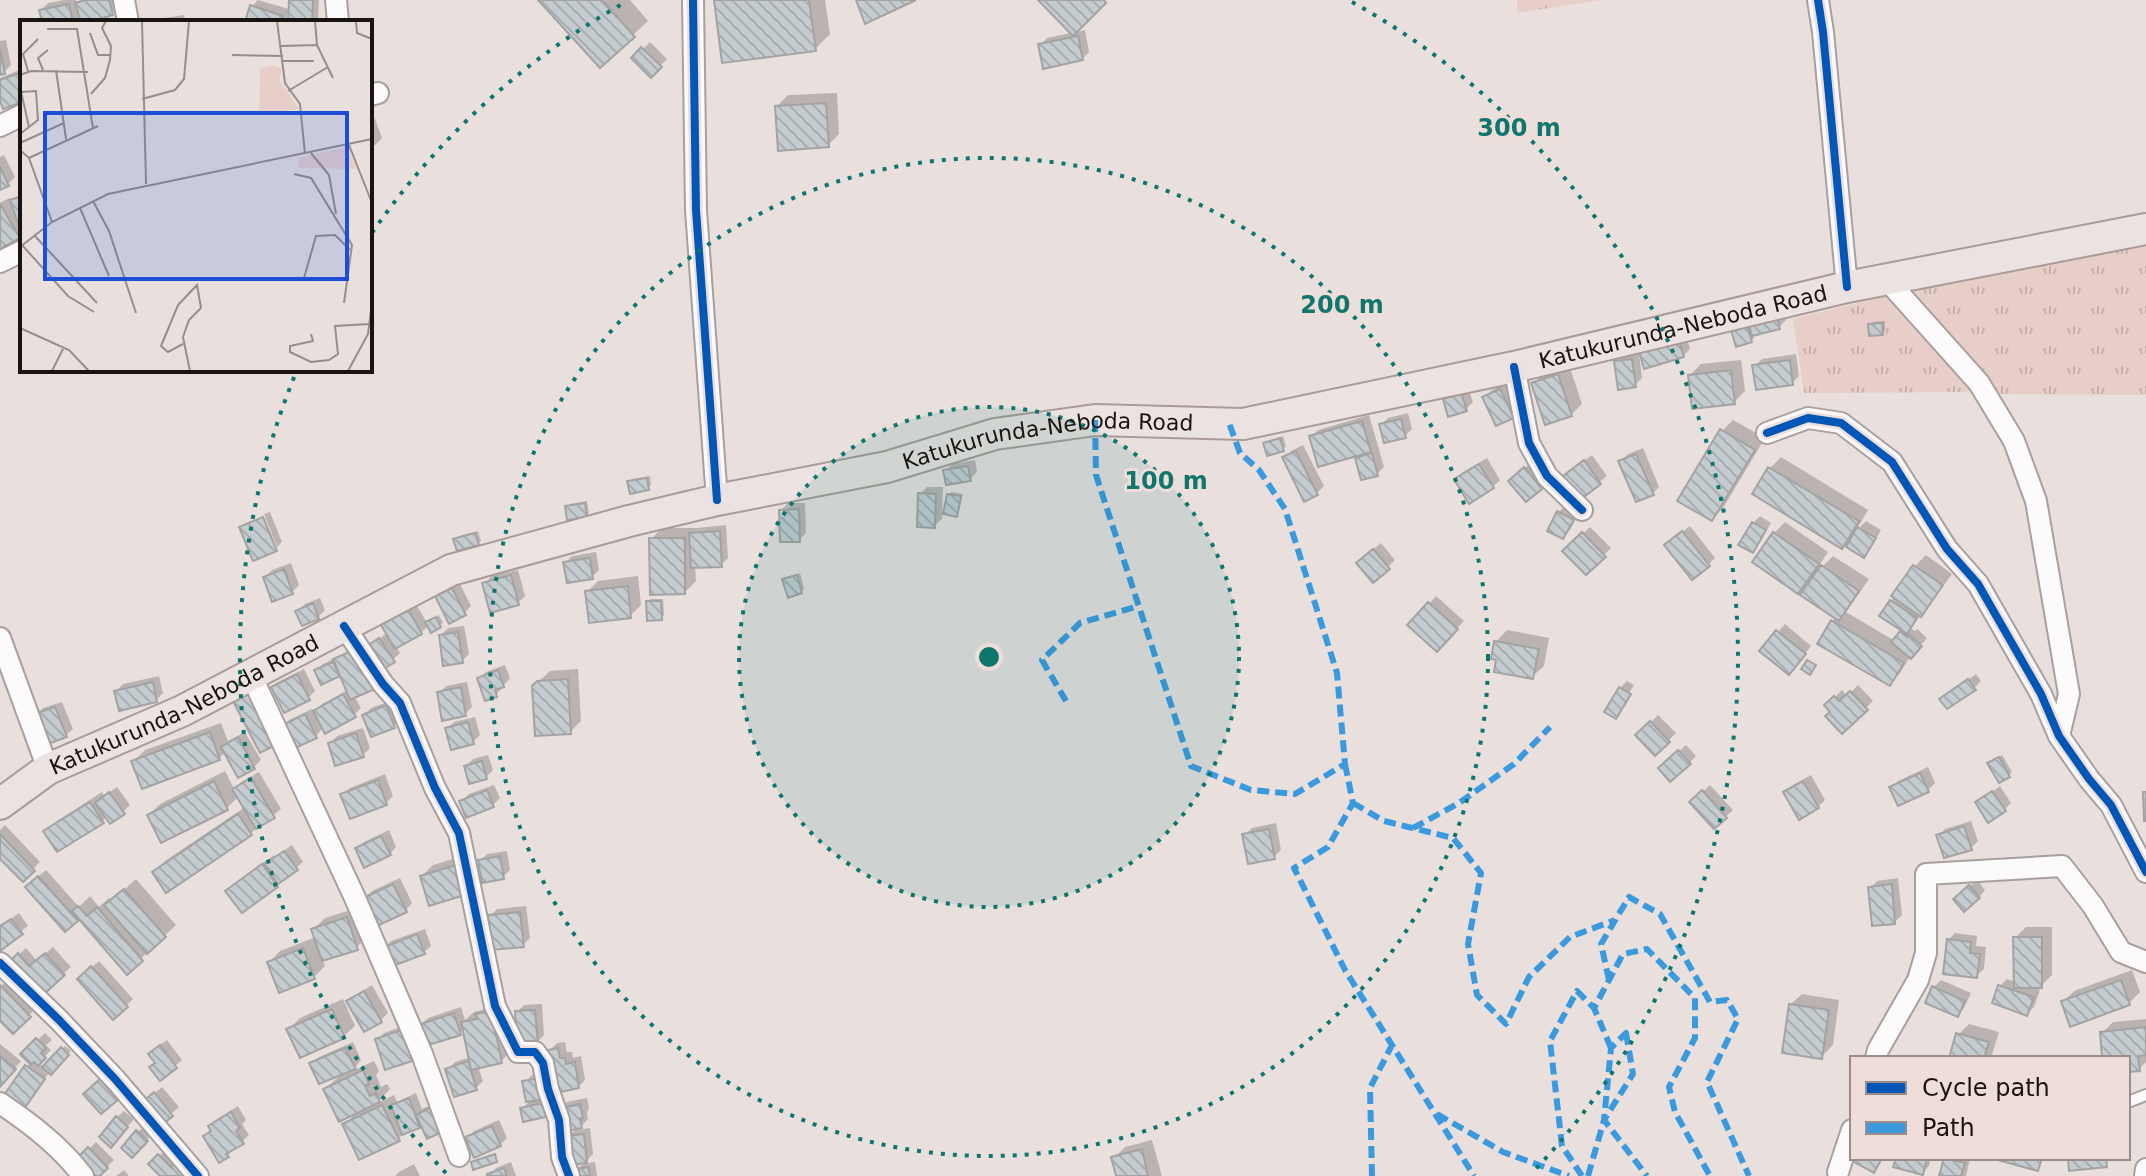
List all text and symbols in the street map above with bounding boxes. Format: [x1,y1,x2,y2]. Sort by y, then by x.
inset map [20,20,372,372]
text: 300 m [1477,114,1561,142]
street label: Katukurunda-Neboda Road [1536,280,1830,374]
text: 200 m [1300,291,1384,319]
street label: Katukurunda-Neboda Road [900,408,1194,475]
text: 100 m [1124,467,1208,495]
street label: Katukurunda-Neboda Road [46,630,323,780]
centre of rings [975,643,1003,671]
legend [1850,1056,2130,1160]
text: Cycle path [1922,1074,2050,1102]
text: Path [1922,1114,1975,1142]

